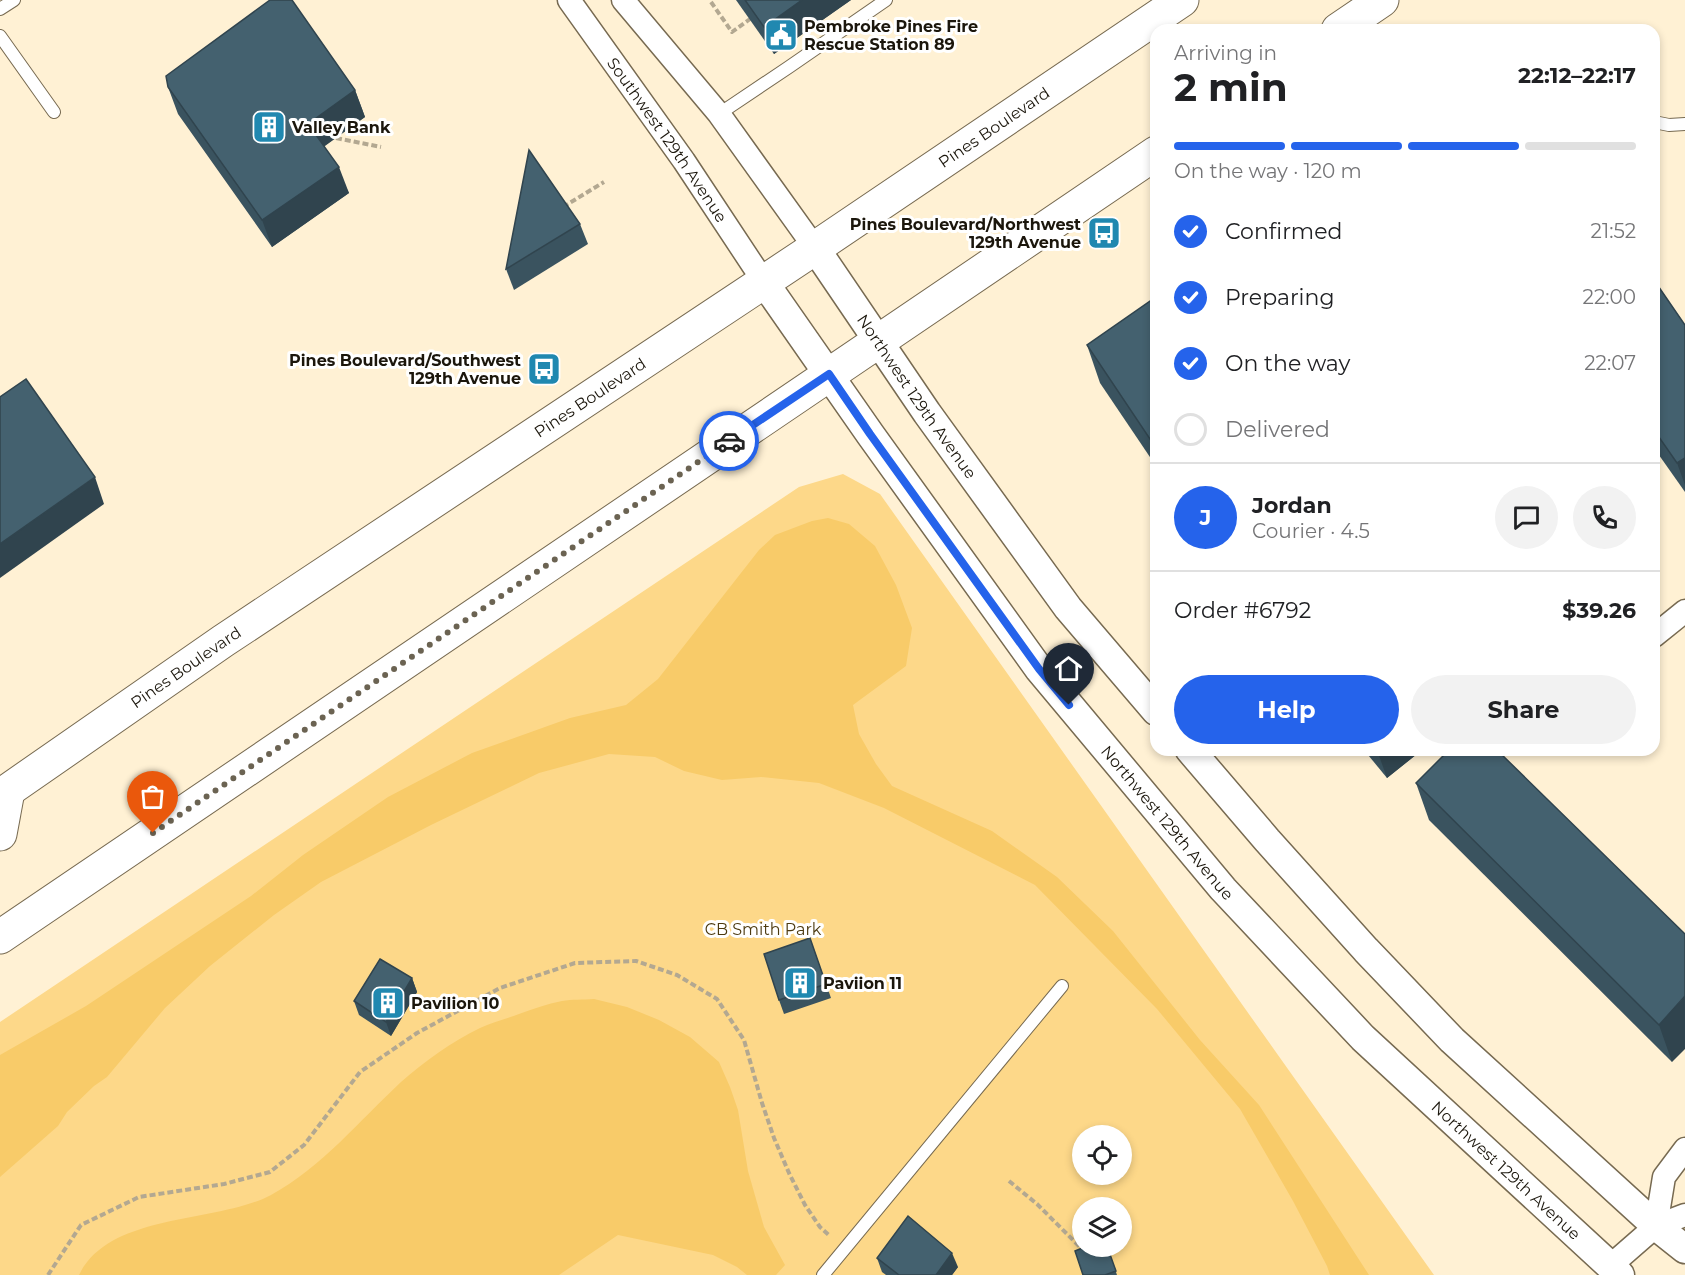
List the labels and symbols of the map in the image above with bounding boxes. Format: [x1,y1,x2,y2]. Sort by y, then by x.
public building icon: Pembroke Pines Fire Rescue Station 89 [763,17,799,53]
place label: Pembroke Pines Fire Rescue Station 89 [804,17,978,54]
street label: Southwest 129th Avenue [603,54,731,226]
street label: Pines Boulevard [935,83,1053,172]
building icon: Valley Bank [251,109,287,145]
place label: Valley Bank [291,118,391,137]
place label: Pines Boulevard/Northwest 129th Avenue [850,215,1081,252]
bus stop icon: Pines Boulevard/Northwest 129th Avenue [1086,215,1122,251]
street label: Northwest 129th Avenue [853,311,980,482]
place label: Pines Boulevard/Southwest 129th Avenue [289,351,521,388]
bus stop icon: Pines Boulevard/Southwest 129th Avenue [526,351,562,387]
street label: Pines Boulevard [531,354,650,442]
courier [699,411,759,471]
street label: Pines Boulevard [127,623,245,712]
pin [1043,643,1094,705]
street label: Northwest 129th Avenue [1097,742,1237,904]
pin [127,771,178,833]
park label: CB Smith Park [705,920,822,939]
building icon: Paviion 11 [782,965,818,1001]
place label: Paviion 11 [823,974,902,993]
building icon: Pavilion 10 [370,985,406,1021]
place label: Pavilion 10 [411,994,500,1013]
street label: Northwest 129th Avenue [1428,1097,1584,1244]

